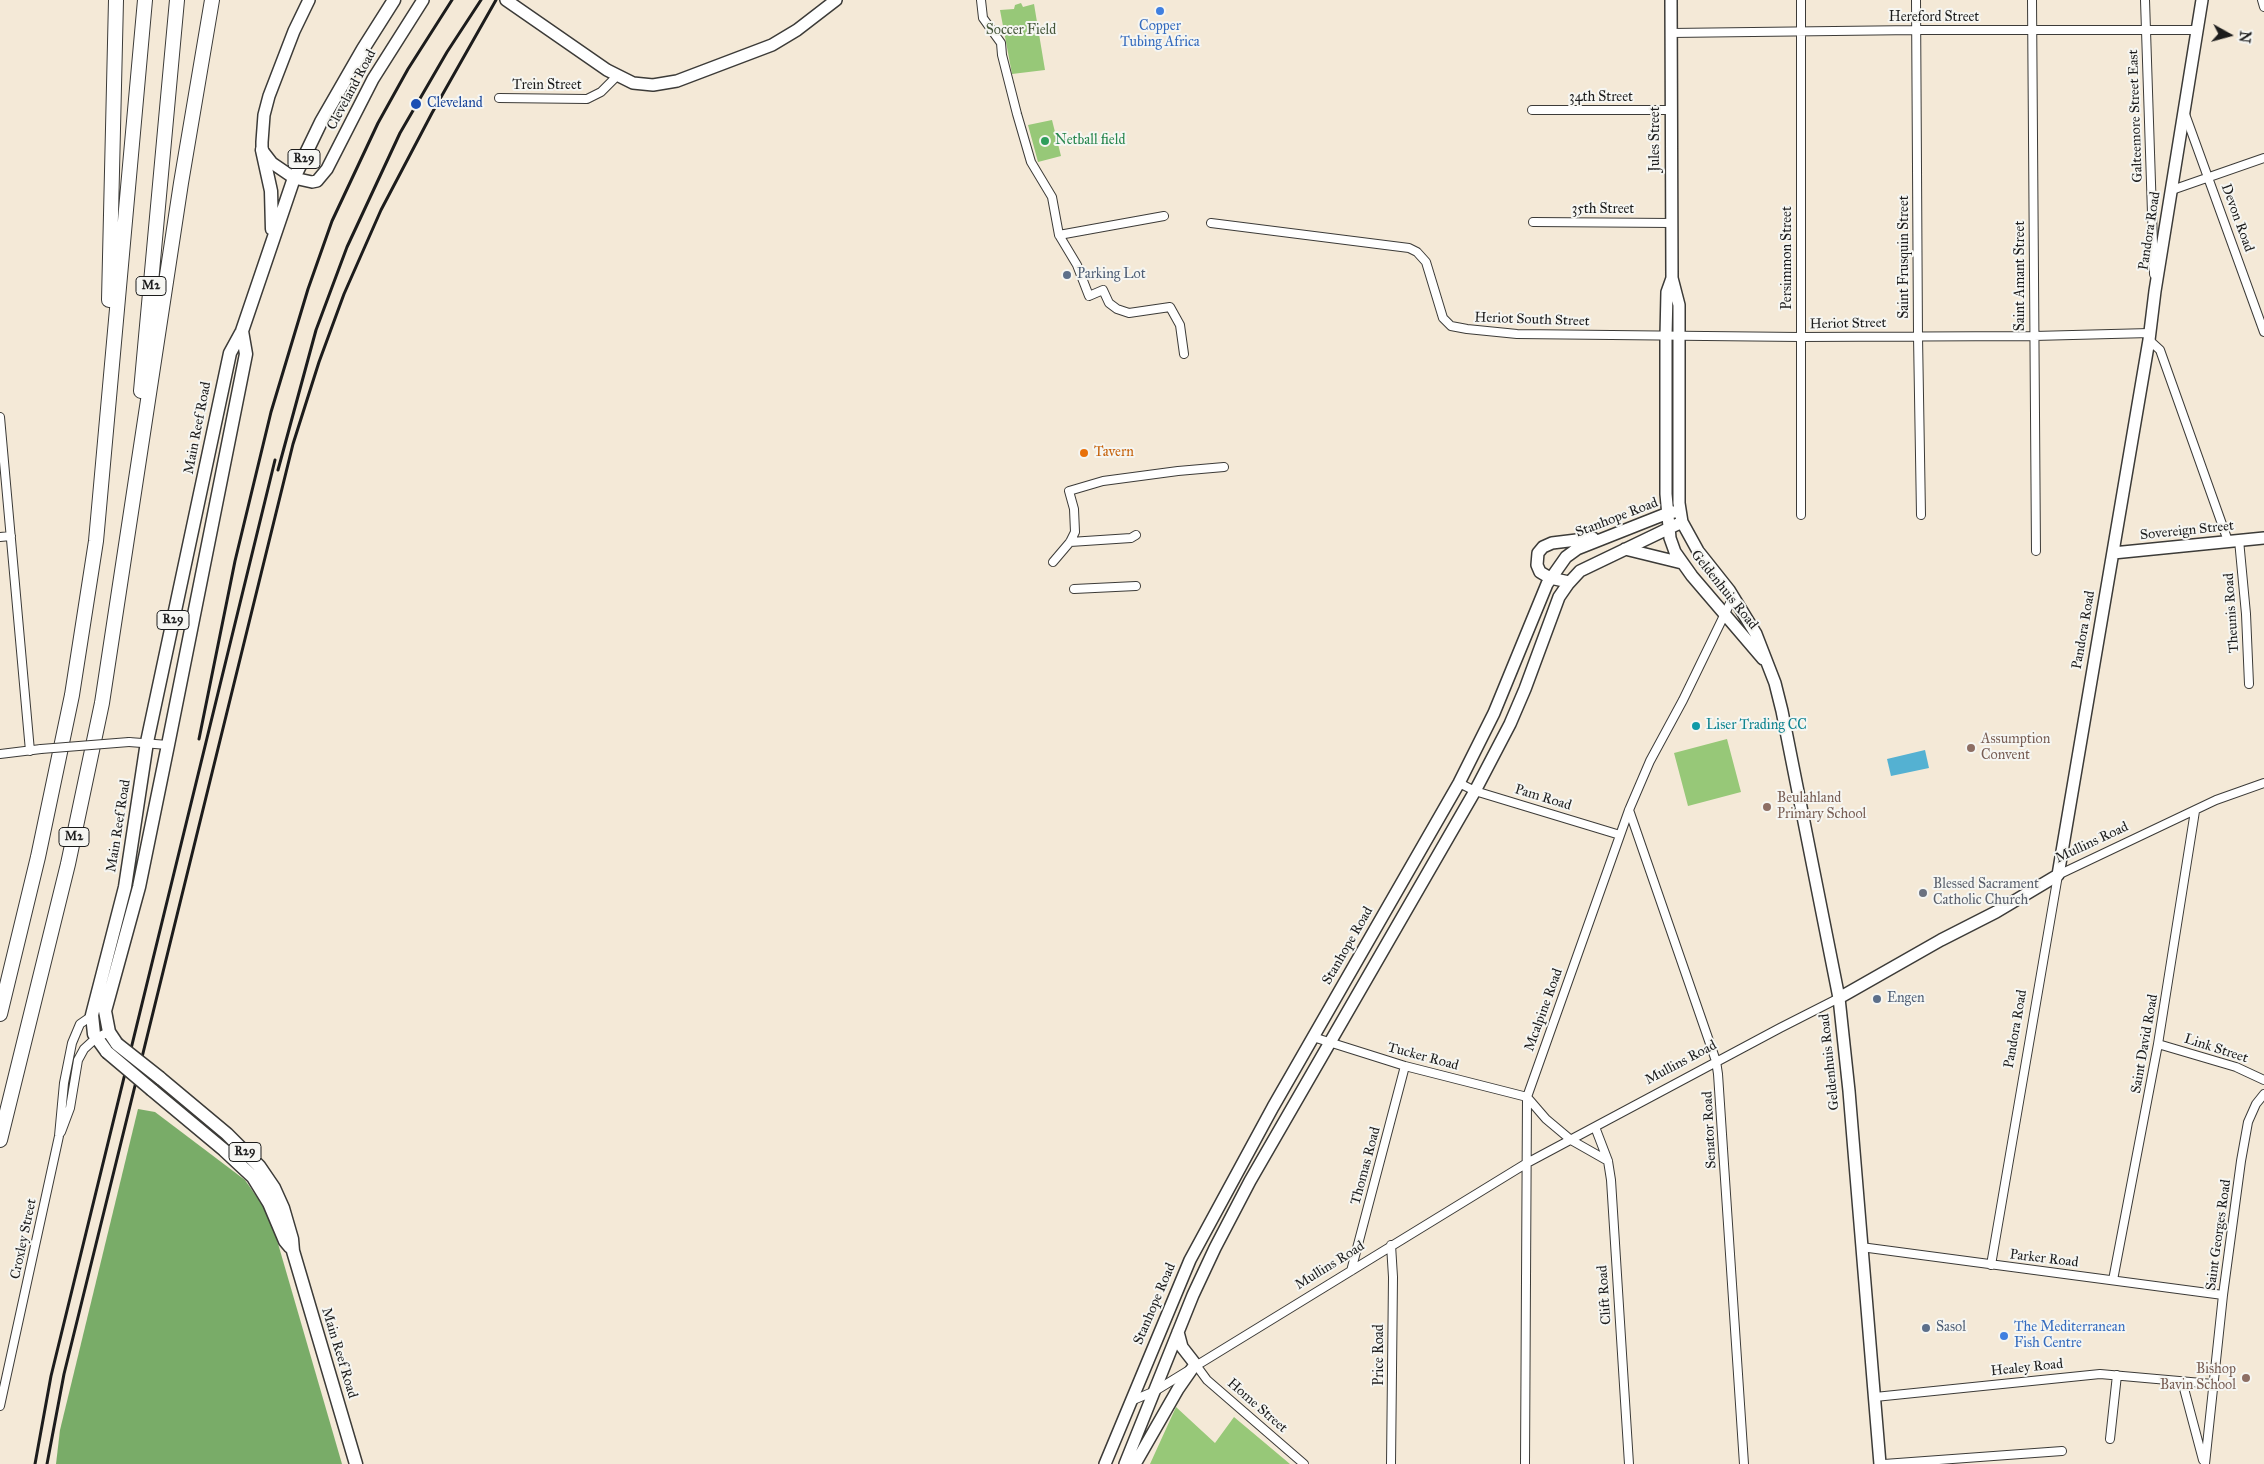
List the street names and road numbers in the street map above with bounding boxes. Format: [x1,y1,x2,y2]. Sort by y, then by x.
street label: Hereford Street [1889,10,1979,26]
street label: Cleveland Road [324,47,380,133]
street label: Galteemore Street East [2125,49,2147,183]
street label: Trein Street [512,78,582,94]
street label: 34th Street [1569,90,1633,106]
street label: Jules Street [1648,106,1664,172]
road number: R29 [288,150,320,168]
street label: Devon Road [2217,182,2257,254]
street label: Pandora Road [2135,190,2165,272]
street label: Saint Frusquin Street [1897,195,1913,319]
street label: 35th Street [1572,202,1634,218]
street label: Persimmon Street [1780,206,1796,310]
street label: Saint Amant Street [2013,221,2029,331]
road number: M2 [136,276,166,296]
street label: Heriot South Street [1474,310,1590,330]
street label: Heriot Street [1809,315,1887,333]
street label: Main Reef Road [181,380,215,476]
street label: Stanhope Road [1573,495,1661,541]
street label: Sovereign Street [2139,518,2235,544]
street label: Geldenhuis Road [1687,547,1761,633]
street label: Theunis Road [2221,573,2243,653]
street label: Pandora Road [2069,589,2099,671]
road number: R29 [157,610,189,630]
street label: Main Reef Road [103,778,135,874]
street label: Pam Road [1513,781,1573,815]
street label: Mullins Road [2053,819,2131,867]
road number: M2 [59,828,89,846]
street label: Stanhope Road [1319,904,1377,988]
street label: Mcalpine Road [1521,966,1567,1054]
street label: Pandora Road [2001,988,2031,1070]
street label: Saint David Road [2128,993,2162,1095]
street label: Geldenhuis Road [1817,1013,1843,1111]
street label: Link Street [2182,1031,2250,1067]
street label: Mullins Road [1642,1037,1720,1089]
street label: Tucker Road [1386,1039,1460,1075]
street label: Senator Road [1700,1091,1720,1169]
street label: Thomas Road [1348,1125,1384,1207]
road number: R29 [229,1142,261,1162]
street label: Saint Georges Road [2203,1178,2235,1292]
street label: Croxley Street [7,1197,41,1281]
street label: Mullins Road [1292,1238,1368,1294]
street label: Parker Road [2009,1246,2079,1272]
street label: Stanhope Road [1130,1261,1180,1347]
street label: Clift Road [1595,1265,1615,1325]
street label: Main Reef Road [317,1306,361,1400]
street label: Price Road [1372,1324,1388,1386]
street label: Healey Road [1990,1356,2064,1380]
street label: Home Street [1223,1375,1291,1437]

